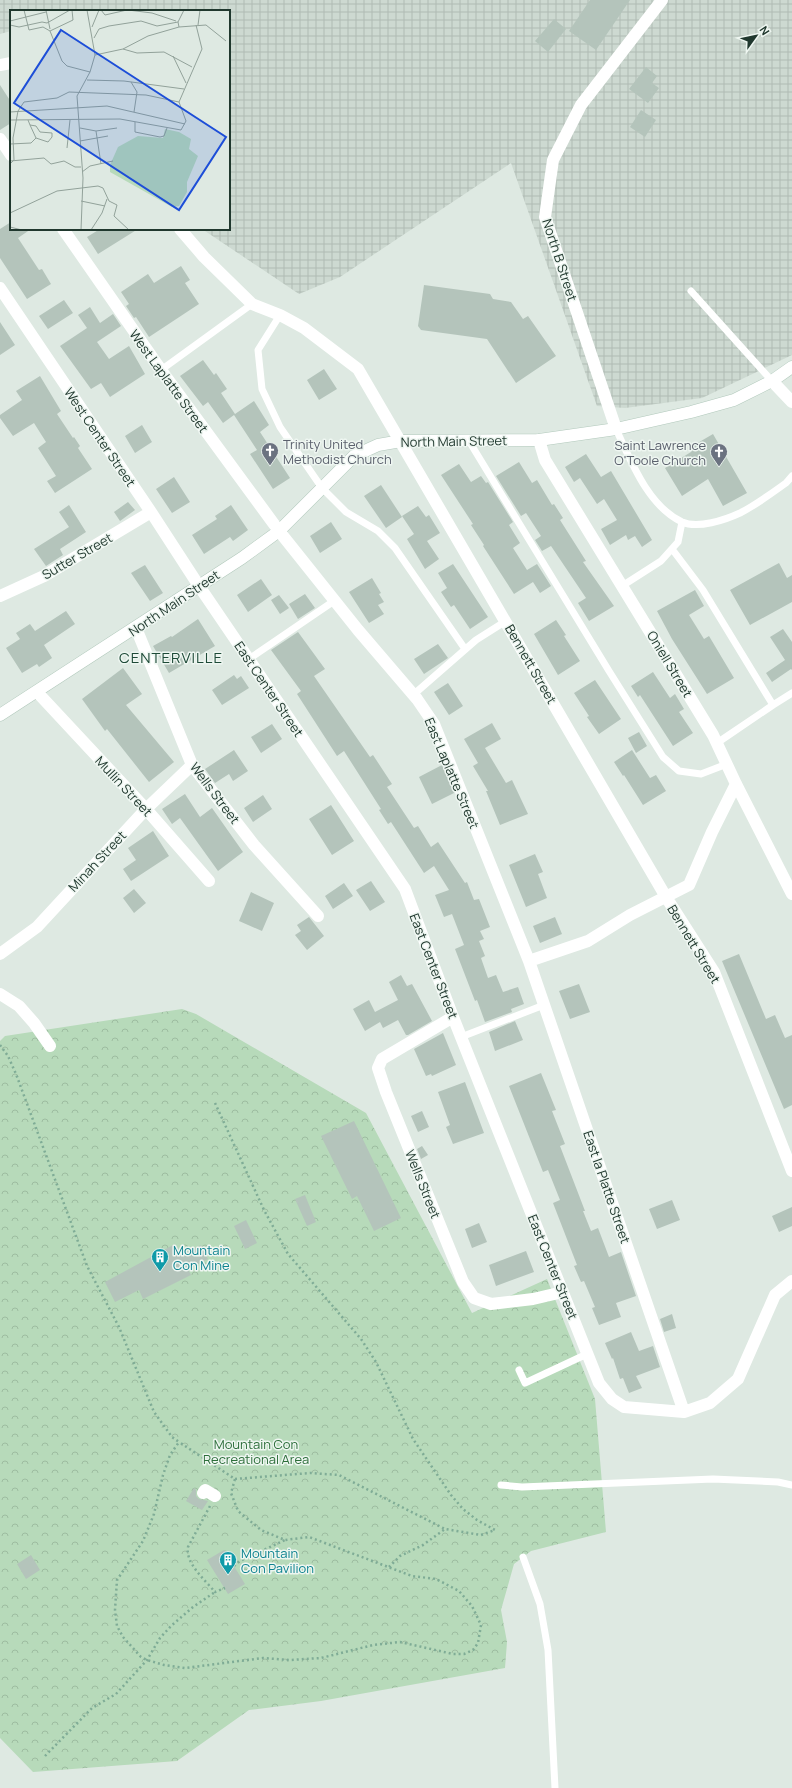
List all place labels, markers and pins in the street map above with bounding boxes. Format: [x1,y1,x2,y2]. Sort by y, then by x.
place label: Trinity United Methodist Church [283,435,392,468]
place label: Saint Lawrence O'Toole Church [614,436,706,469]
church icon: Trinity United Methodist Church [260,441,280,466]
church icon: Saint Lawrence O'Toole Church [709,442,729,467]
place label: Mountain Con Mine [173,1241,230,1274]
building icon: Mountain Con Mine [150,1247,170,1272]
place label: Mountain Con Pavilion [241,1544,314,1577]
building icon: Mountain Con Pavilion [218,1550,238,1575]

